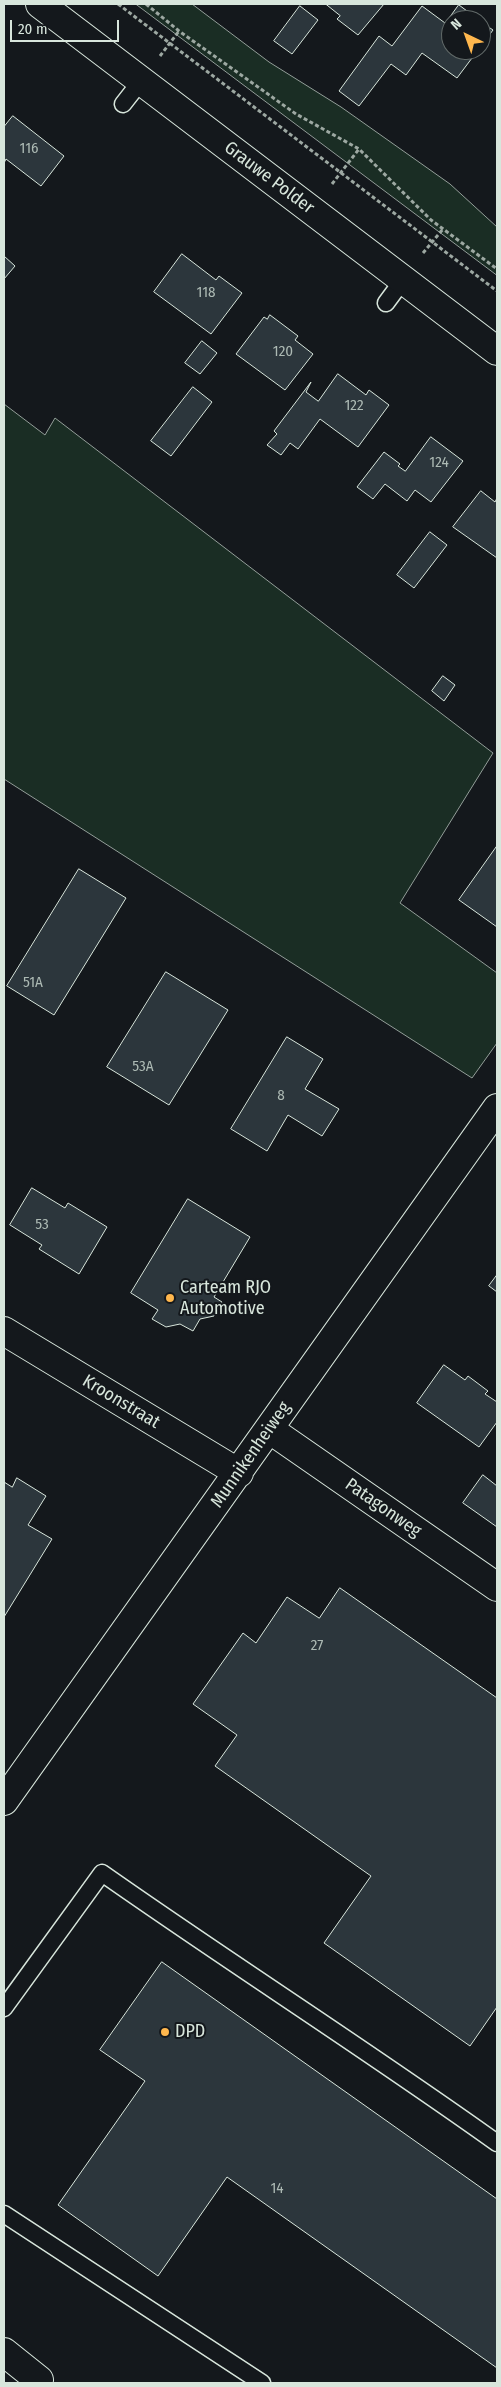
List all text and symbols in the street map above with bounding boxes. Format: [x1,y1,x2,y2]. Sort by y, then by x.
scale bar [12,10,121,42]
north arrow [441,10,491,60]
text: N [447,15,465,33]
text: 20 m [18,20,48,38]
street label: Grauwe Polder [220,137,318,219]
house number: 116 [20,140,38,158]
house number: 118 [197,284,215,302]
house number: 120 [273,343,293,361]
house number: 122 [344,397,364,415]
house number: 124 [429,454,449,472]
house number: 51A [23,974,43,992]
house number: 53A [132,1058,154,1076]
house number: 8 [277,1087,285,1105]
house number: 53 [35,1216,49,1234]
place label: Carteam RJO Automotive [180,1277,271,1320]
marker: Carteam RJO Automotive [164,1292,176,1304]
street label: Kroonstraat [78,1370,164,1434]
street label: Munnikenheiweg [206,1398,296,1512]
street label: Patagonweg [341,1474,425,1542]
house number: 27 [311,1637,323,1655]
place label: DPD [175,2021,205,2043]
marker: DPD [159,2026,171,2038]
house number: 14 [270,2180,284,2198]

